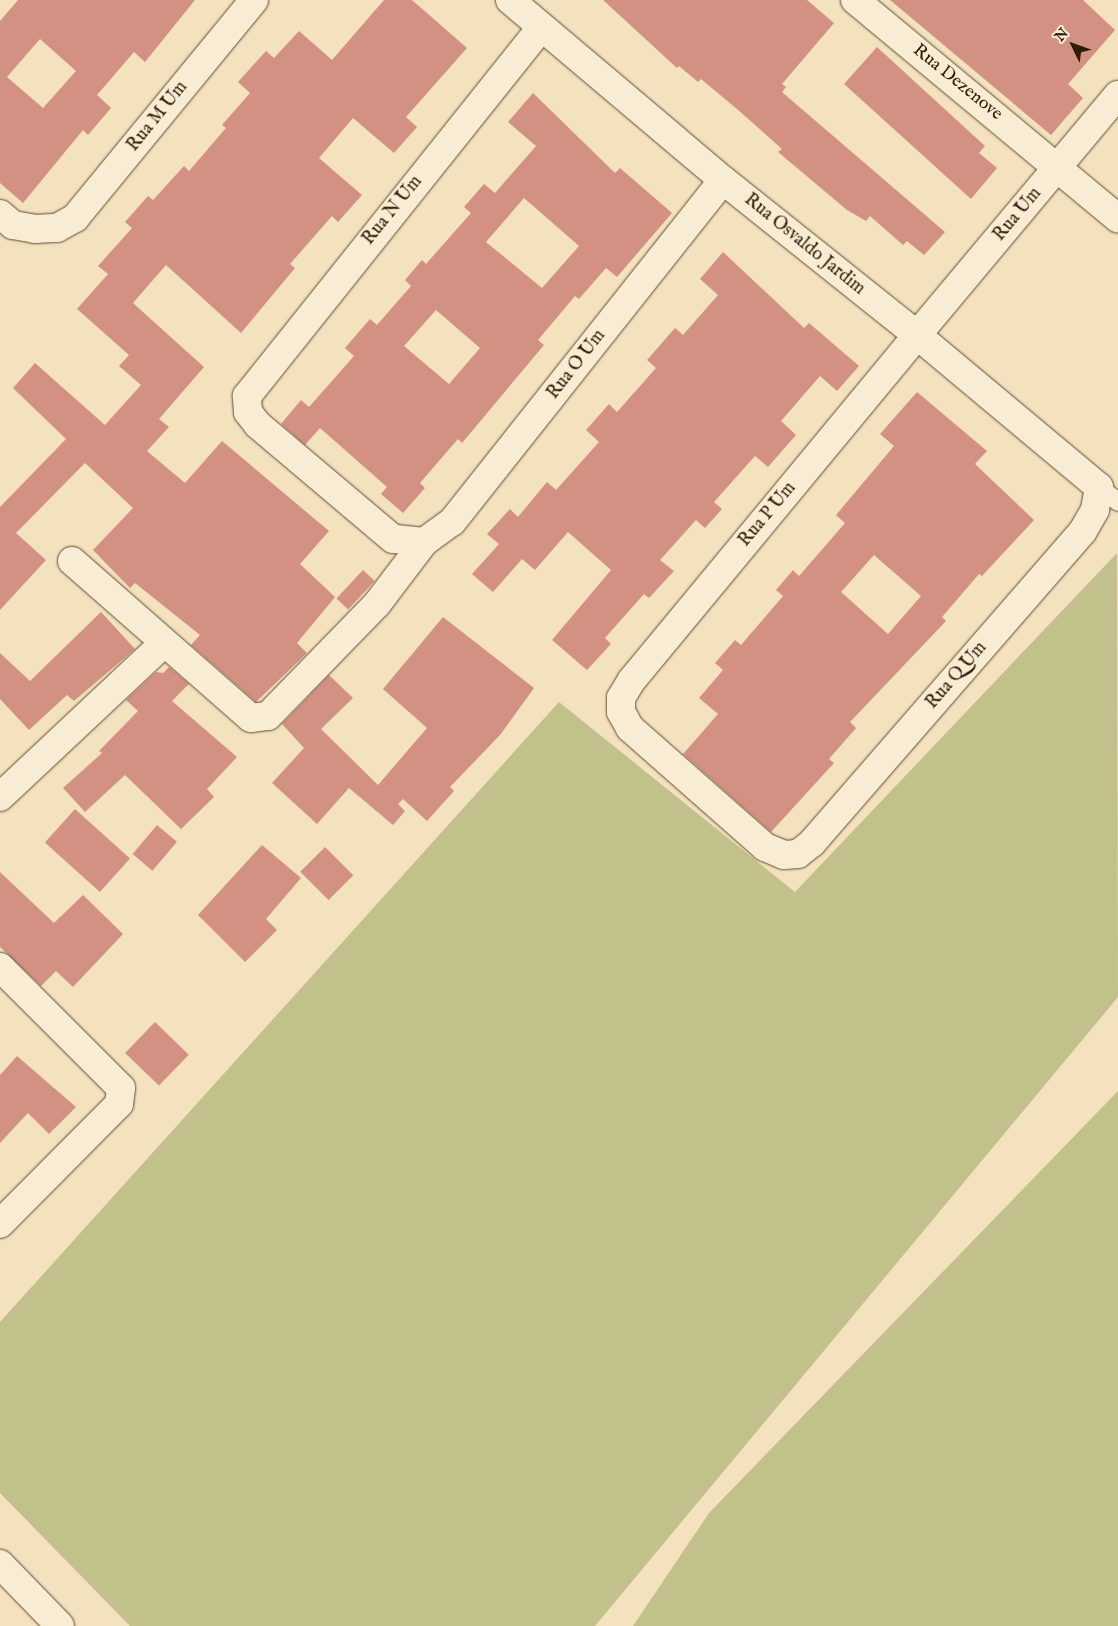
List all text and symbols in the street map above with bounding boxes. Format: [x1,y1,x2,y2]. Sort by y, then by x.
north arrow [1048,20,1098,70]
text: N [1051,24,1073,45]
street label: Rua Dezenove [908,40,1006,126]
street label: Rua M Um [123,77,193,157]
street label: Rua N Um [359,172,427,250]
street label: Rua Um [989,184,1047,246]
street label: Rua Osvaldo Jardim [739,190,869,300]
street label: Rua O Um [543,326,611,404]
street label: Rua P Um [735,478,801,552]
street label: Rua Q Um [922,638,992,714]

